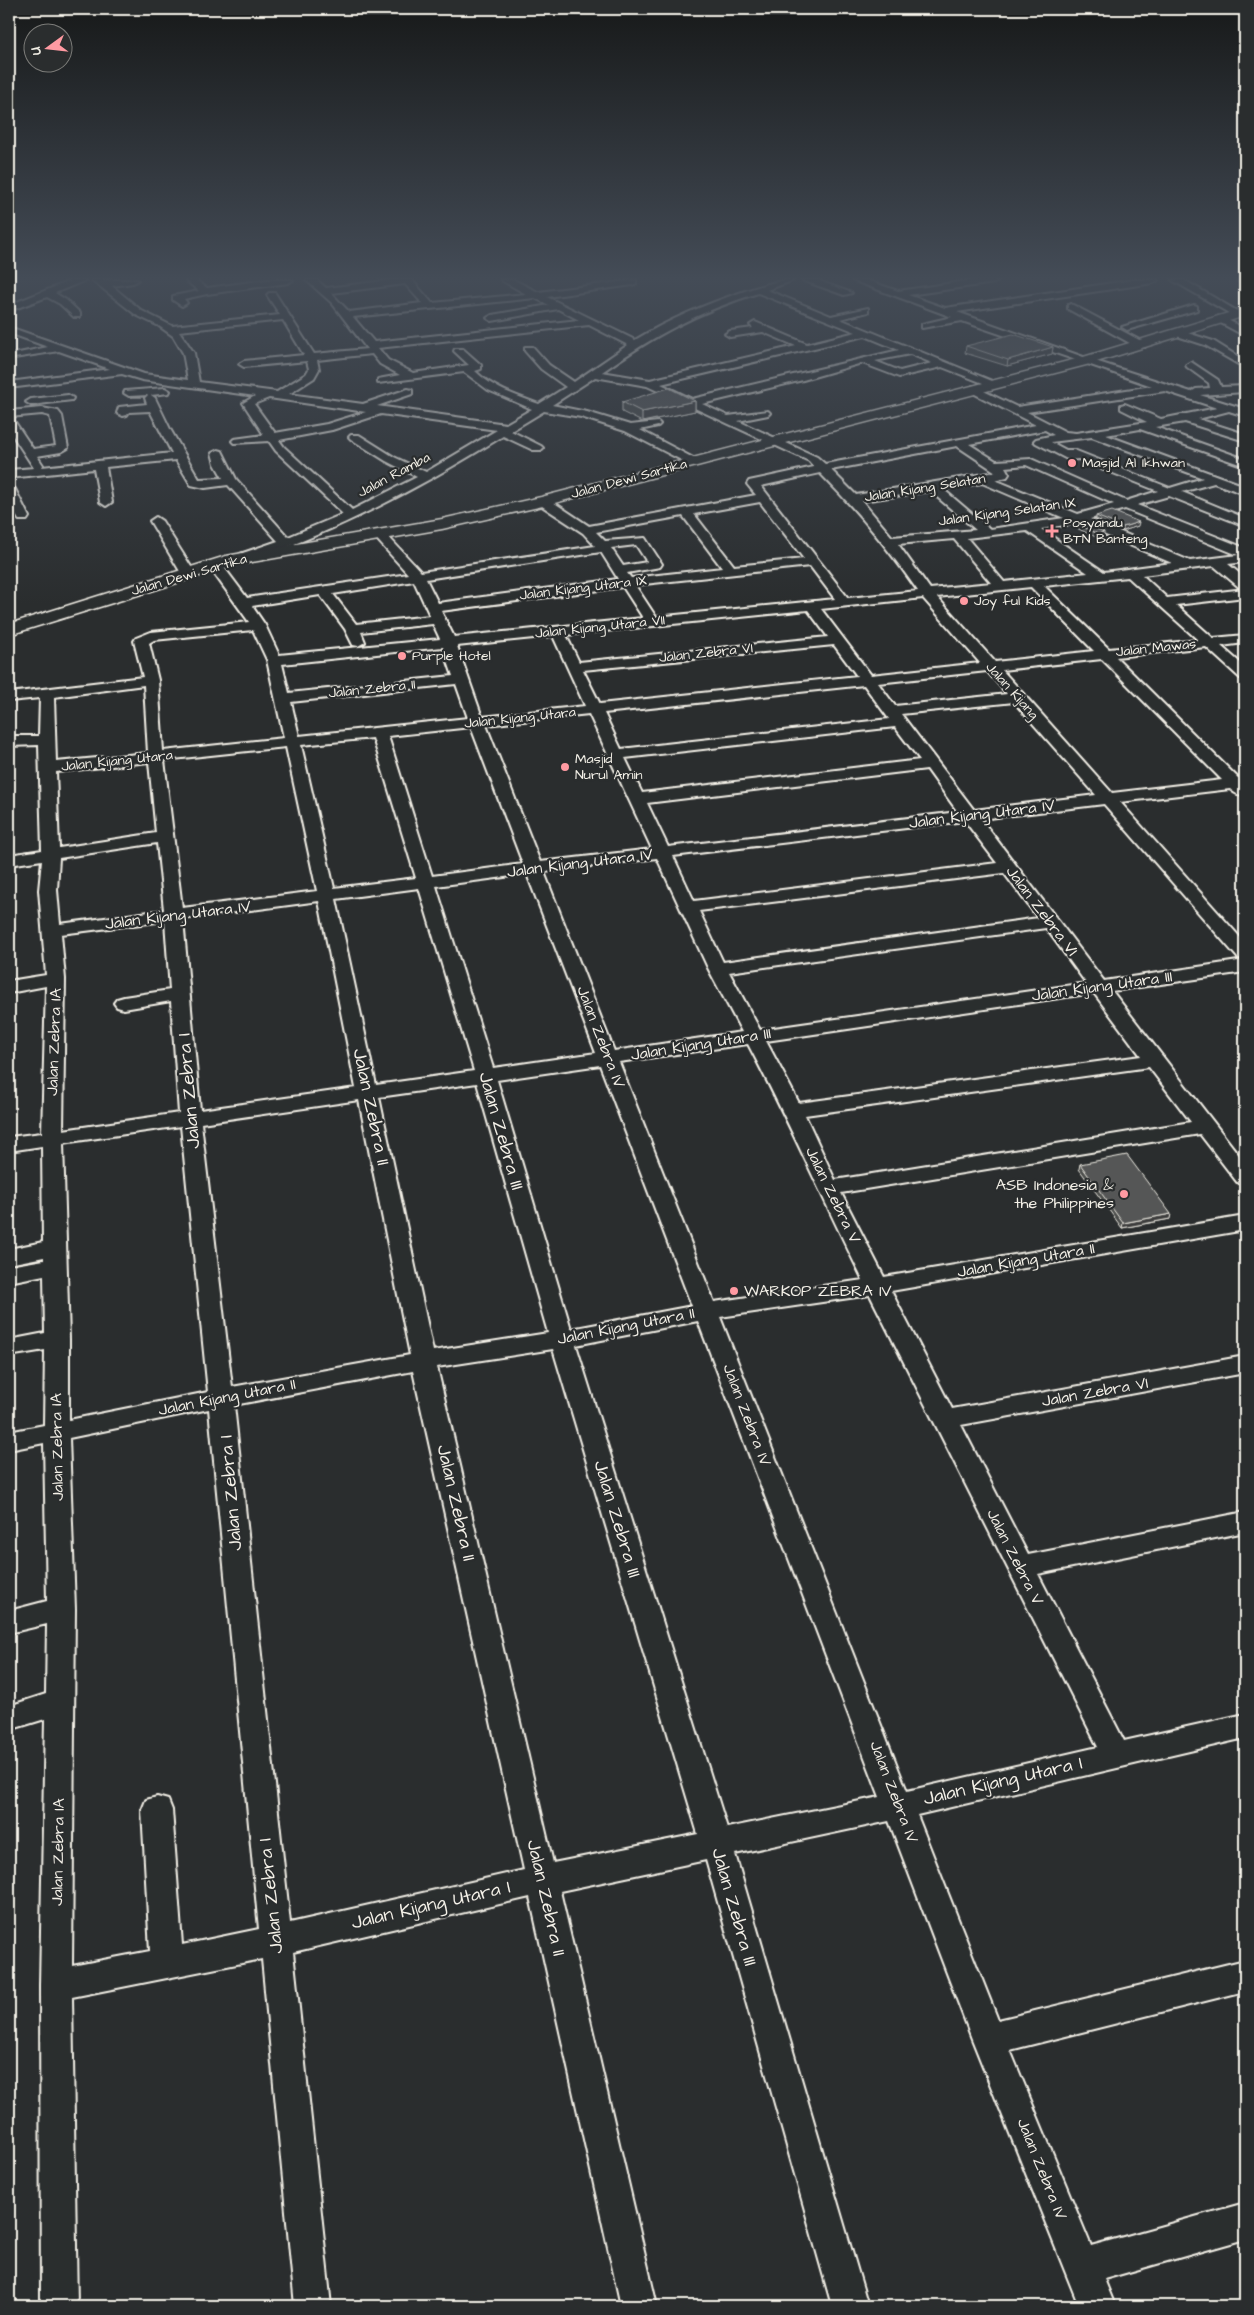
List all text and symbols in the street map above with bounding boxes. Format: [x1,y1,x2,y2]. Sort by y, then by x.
north arrow [22,22,72,72]
text: U [26,45,47,57]
street label: Jalan Ramba [354,448,434,502]
place label: Masjid Al Ikhwan [1082,453,1185,473]
street label: Jalan Dewi Sartika [569,454,689,504]
marker: Masjid Al Ikhwan [1066,457,1078,469]
street label: Jalan Kijang Selatan [863,469,987,507]
street label: Jalan Kijang Selatan IX [937,492,1077,532]
place label: Posyandu BTN Banteng [1063,513,1148,549]
marker: Posyandu BTN Banteng [1045,524,1059,538]
street label: Jalan Dewi Sartika [129,549,249,601]
street label: Jalan Kijang Utara IX [518,570,648,606]
place label: Joy ful Kids [974,591,1051,611]
marker: Joy ful Kids [958,595,970,607]
street label: Jalan Kijang Utara VII [534,610,666,644]
street label: Jalan Mawas [1115,634,1197,662]
street label: Jalan Zebra VI [658,638,754,668]
place label: Purple Hotel [412,646,491,666]
marker: Purple Hotel [396,650,408,662]
street label: Jalan Kijang [981,658,1043,724]
street label: Jalan Zebra II [327,674,417,704]
street label: Jalan Kijang Utara [463,702,577,734]
street label: Jalan Kijang Utara [60,745,174,777]
place label: Masjid Nurul Amin [575,749,643,785]
marker: Masjid Nurul Amin [559,761,571,773]
street label: Jalan Kijang Utara IV [908,794,1056,835]
street label: Jalan Kijang Utara IV [506,843,654,884]
street label: Jalan Zebra VI [1001,861,1083,961]
street label: Jalan Kijang Utara IV [104,895,252,936]
street label: Jalan Kijang Utara III [1030,965,1174,1008]
street label: Jalan Zebra IV [571,983,631,1091]
street label: Jalan Zebra IA [41,988,67,1096]
street label: Jalan Kijang Utara III [629,1022,773,1067]
street label: Jalan Zebra I [170,1032,208,1150]
street label: Jalan Zebra II [345,1046,397,1168]
street label: Jalan Zebra III [471,1069,531,1193]
street label: Jalan Zebra V [800,1143,866,1247]
place label: ASB Indonesia & the Philippines [996,1174,1114,1214]
marker: ASB Indonesia & the Philippines [1118,1188,1130,1200]
street label: Jalan Kijang Utara II [956,1237,1097,1284]
place label: WARKOP ZEBRA IV [744,1280,892,1302]
marker: WARKOP ZEBRA IV [728,1285,740,1297]
street label: Jalan Kijang Utara II [556,1302,697,1351]
street label: Jalan Zebra IV [717,1361,777,1469]
street label: Jalan Zebra VI [1040,1372,1150,1412]
street label: Jalan Kijang Utara II [157,1373,298,1422]
street label: Jalan Zebra IA [45,1393,69,1501]
street label: Jalan Zebra I [212,1434,250,1552]
street label: Jalan Zebra II [429,1442,483,1564]
street label: Jalan Zebra III [586,1457,648,1581]
street label: Jalan Zebra V [981,1505,1049,1609]
street label: Jalan Zebra IV [864,1738,924,1846]
street label: Jalan Kijang Utara I [921,1750,1085,1813]
street label: Jalan Zebra IA [46,1798,70,1906]
street label: Jalan Zebra I [252,1837,290,1955]
street label: Jalan Zebra II [519,1837,573,1959]
street label: Jalan Zebra III [704,1845,764,1969]
street label: Jalan Kijang Utara I [349,1874,513,1937]
street label: Jalan Zebra IV [1012,2115,1072,2223]

